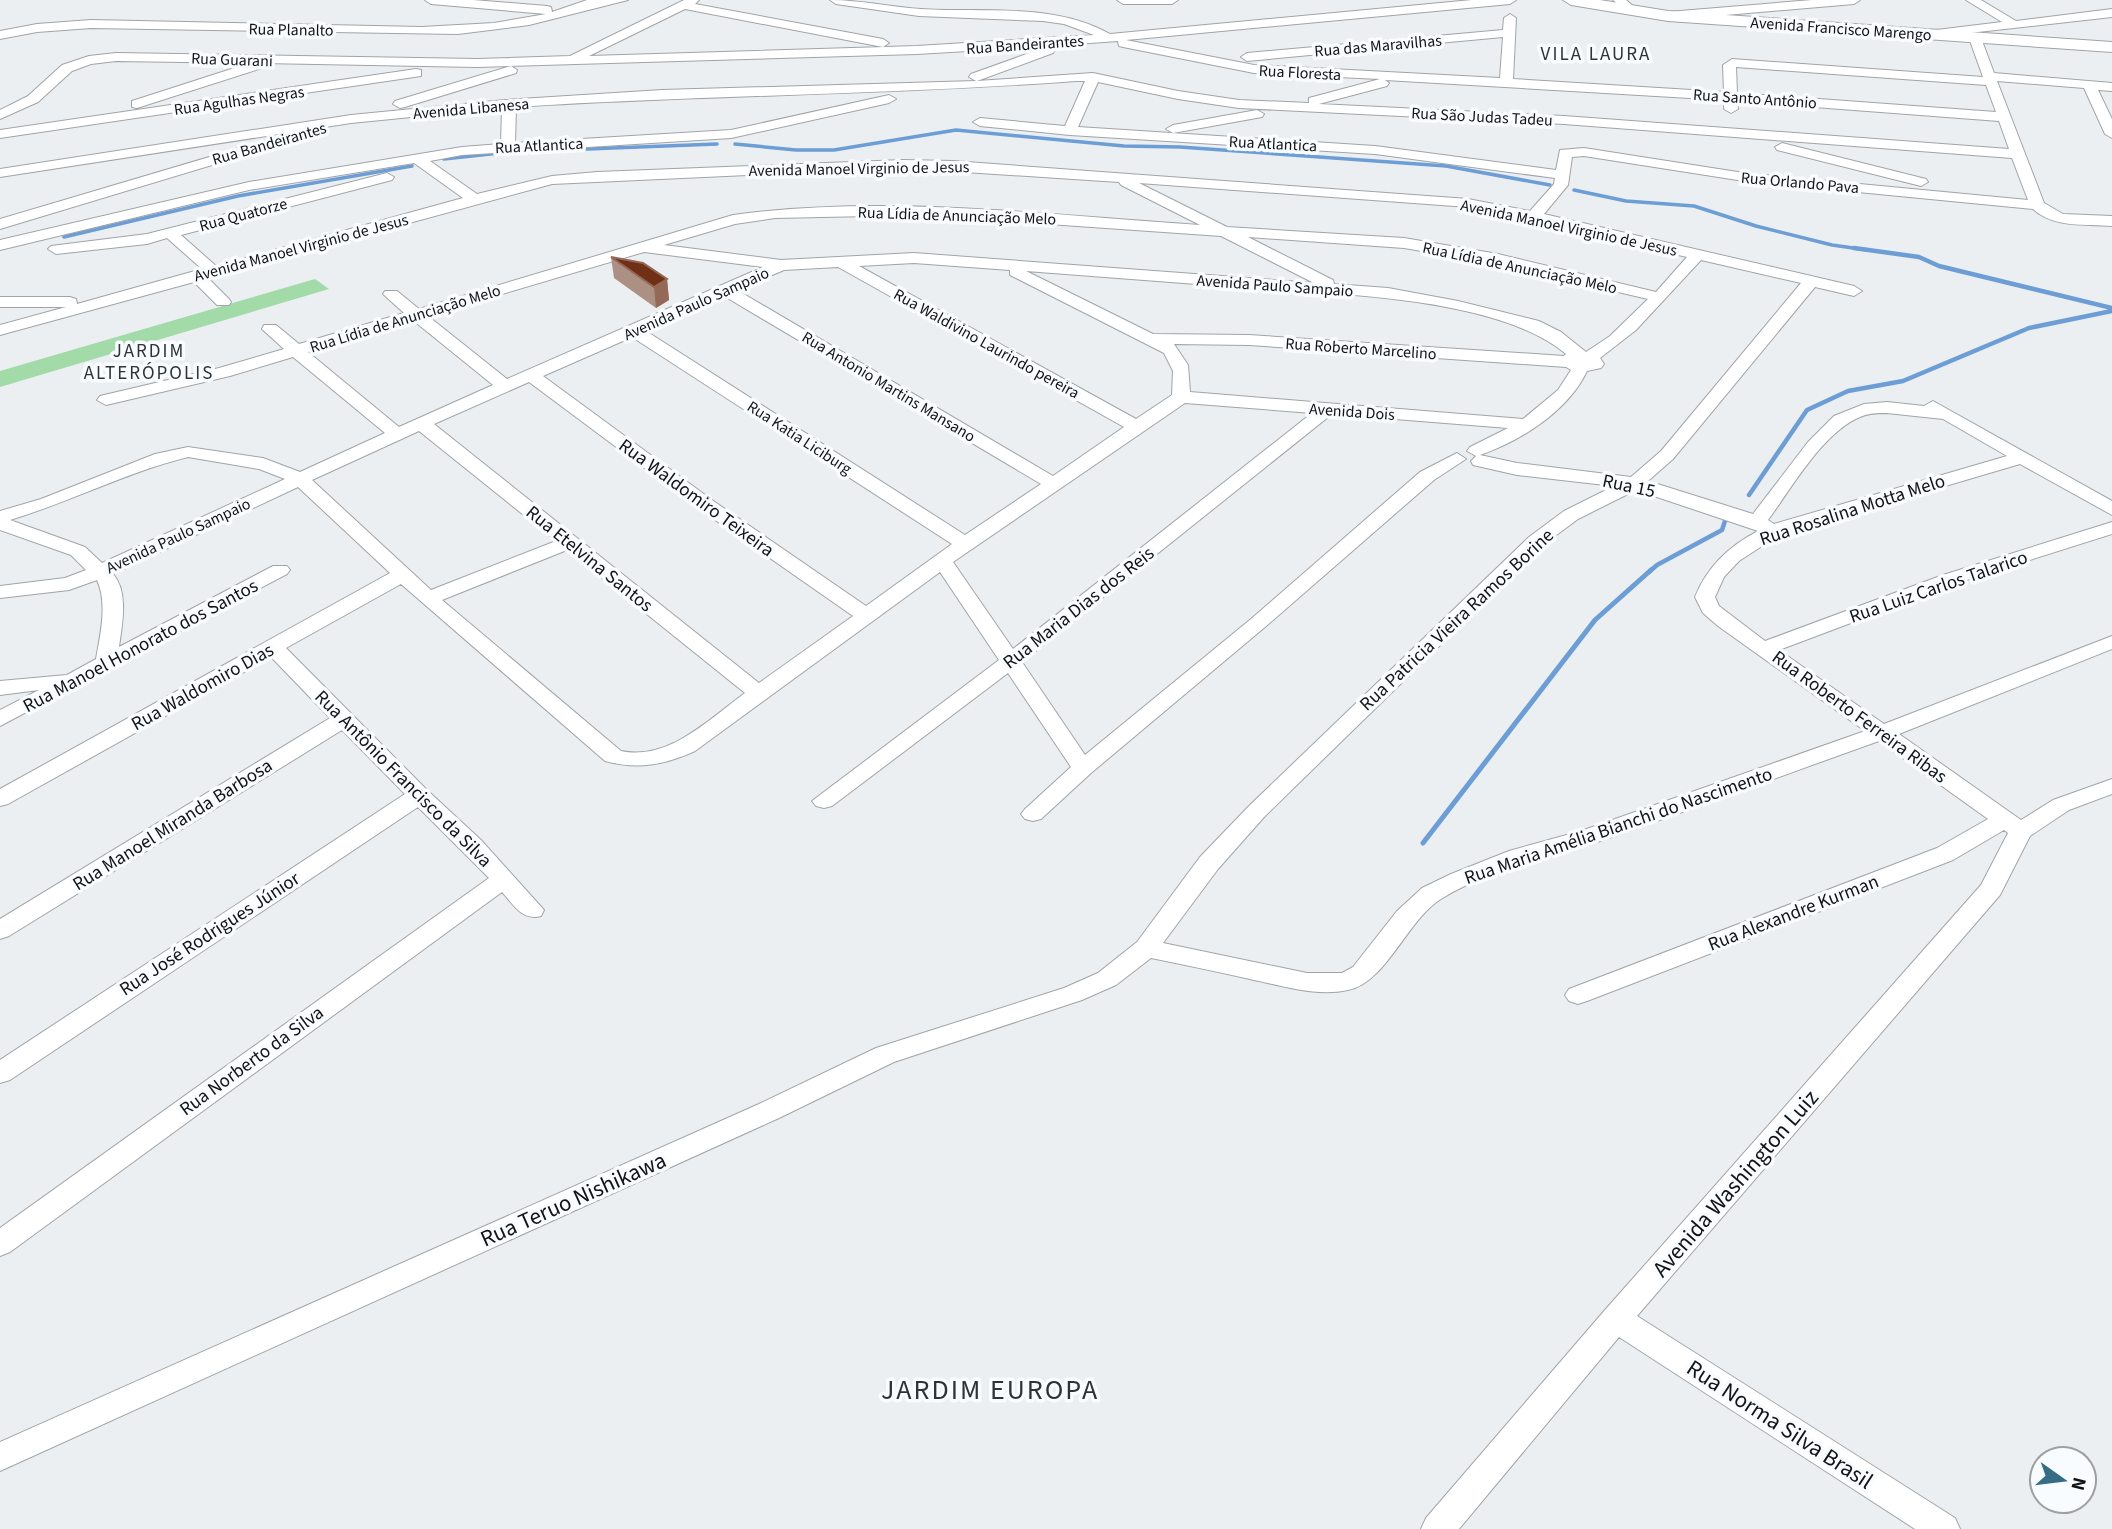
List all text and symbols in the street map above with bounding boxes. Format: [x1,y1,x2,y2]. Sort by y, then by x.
street label: Avenida Francisco Marengo [1750,12,1932,46]
street label: Rua Planalto [248,18,334,42]
street label: Rua das Maravilhas [1313,29,1443,63]
street label: Rua Bandeirantes [966,30,1085,60]
district label: VILA LAURA [1541,41,1651,68]
street label: Rua Guarani [191,48,273,72]
street label: Rua Floresta [1258,60,1342,86]
street label: Rua Agulhas Negras [173,81,306,121]
street label: Rua Santo Antônio [1692,84,1818,114]
street label: Avenida Libanesa [412,93,530,125]
street label: Rua São Judas Tadeu [1411,102,1553,132]
street label: Rua Bandeirantes [210,117,329,171]
street label: Rua Atlantica [1228,131,1318,157]
street label: Rua Atlantica [494,133,584,159]
street label: Avenida Manoel Virginio de Jesus [748,156,970,182]
street label: Rua Orlando Pava [1740,167,1860,199]
street label: Rua Quatorze [197,193,290,237]
street label: Avenida Manoel Virginio de Jesus [1458,194,1679,262]
street label: Rua Lídia de Anunciação Melo [857,202,1057,230]
street label: Avenida Manoel Virginio de Jesus [192,209,411,287]
street label: Rua Lídia de Anunciação Melo [1420,237,1619,299]
street label: Avenida Paulo Sampaio [620,262,773,346]
street label: Avenida Paulo Sampaio [1196,270,1354,302]
street label: Rua Lídia de Anunciação Melo [307,279,503,358]
street label: Rua Waldivino Laurindo pereira [890,284,1083,404]
street label: Rua Antonio Martins Mansano [798,326,979,447]
street label: Rua Roberto Marcelino [1285,333,1437,365]
district label: JARDIM ALTERÓPOLIS [84,338,214,387]
street label: Rua Katia Liciburg [743,396,856,480]
street label: Avenida Dois [1308,398,1396,426]
street label: Rua Waldomiro Teixeira [613,433,779,564]
street label: Rua 15 [1600,468,1658,505]
street label: Rua Rosalina Motta Melo [1756,468,1949,553]
street label: Avenida Paulo Sampaio [103,493,254,579]
street label: Rua Etelvina Santos [520,499,658,619]
street label: Rua Patricia Vieira Ramos Borine [1354,523,1560,718]
street label: Rua Maria Dias dos Reis [998,540,1160,676]
street label: Rua Luiz Carlos Talarico [1846,544,2031,631]
street label: Rua Manoel Honorato dos Santos [18,573,263,720]
street label: Rua Waldomiro Dias [127,637,279,738]
street label: Rua Roberto Ferreira Ribas [1766,644,1952,790]
street label: Rua Antônio Francisco da Silva [308,684,498,874]
street label: Rua Manoel Miranda Barbosa [68,753,278,898]
street label: Rua Maria Amélia Bianchi do Nascimento [1461,761,1776,892]
street label: Rua José Rodrigues Júnior [114,865,306,1003]
street label: Rua Alexandre Kurman [1704,868,1883,958]
street label: Rua Norberto da Silva [174,1000,329,1123]
street label: Avenida Washington Luiz [1645,1082,1826,1284]
street label: Rua Teruo Nishikawa [475,1144,672,1255]
street label: Rua Norma Silva Brasil [1680,1352,1879,1497]
district label: JARDIM EUROPA [881,1370,1099,1410]
north arrow [2028,1445,2098,1515]
text: N [2063,1474,2093,1493]

